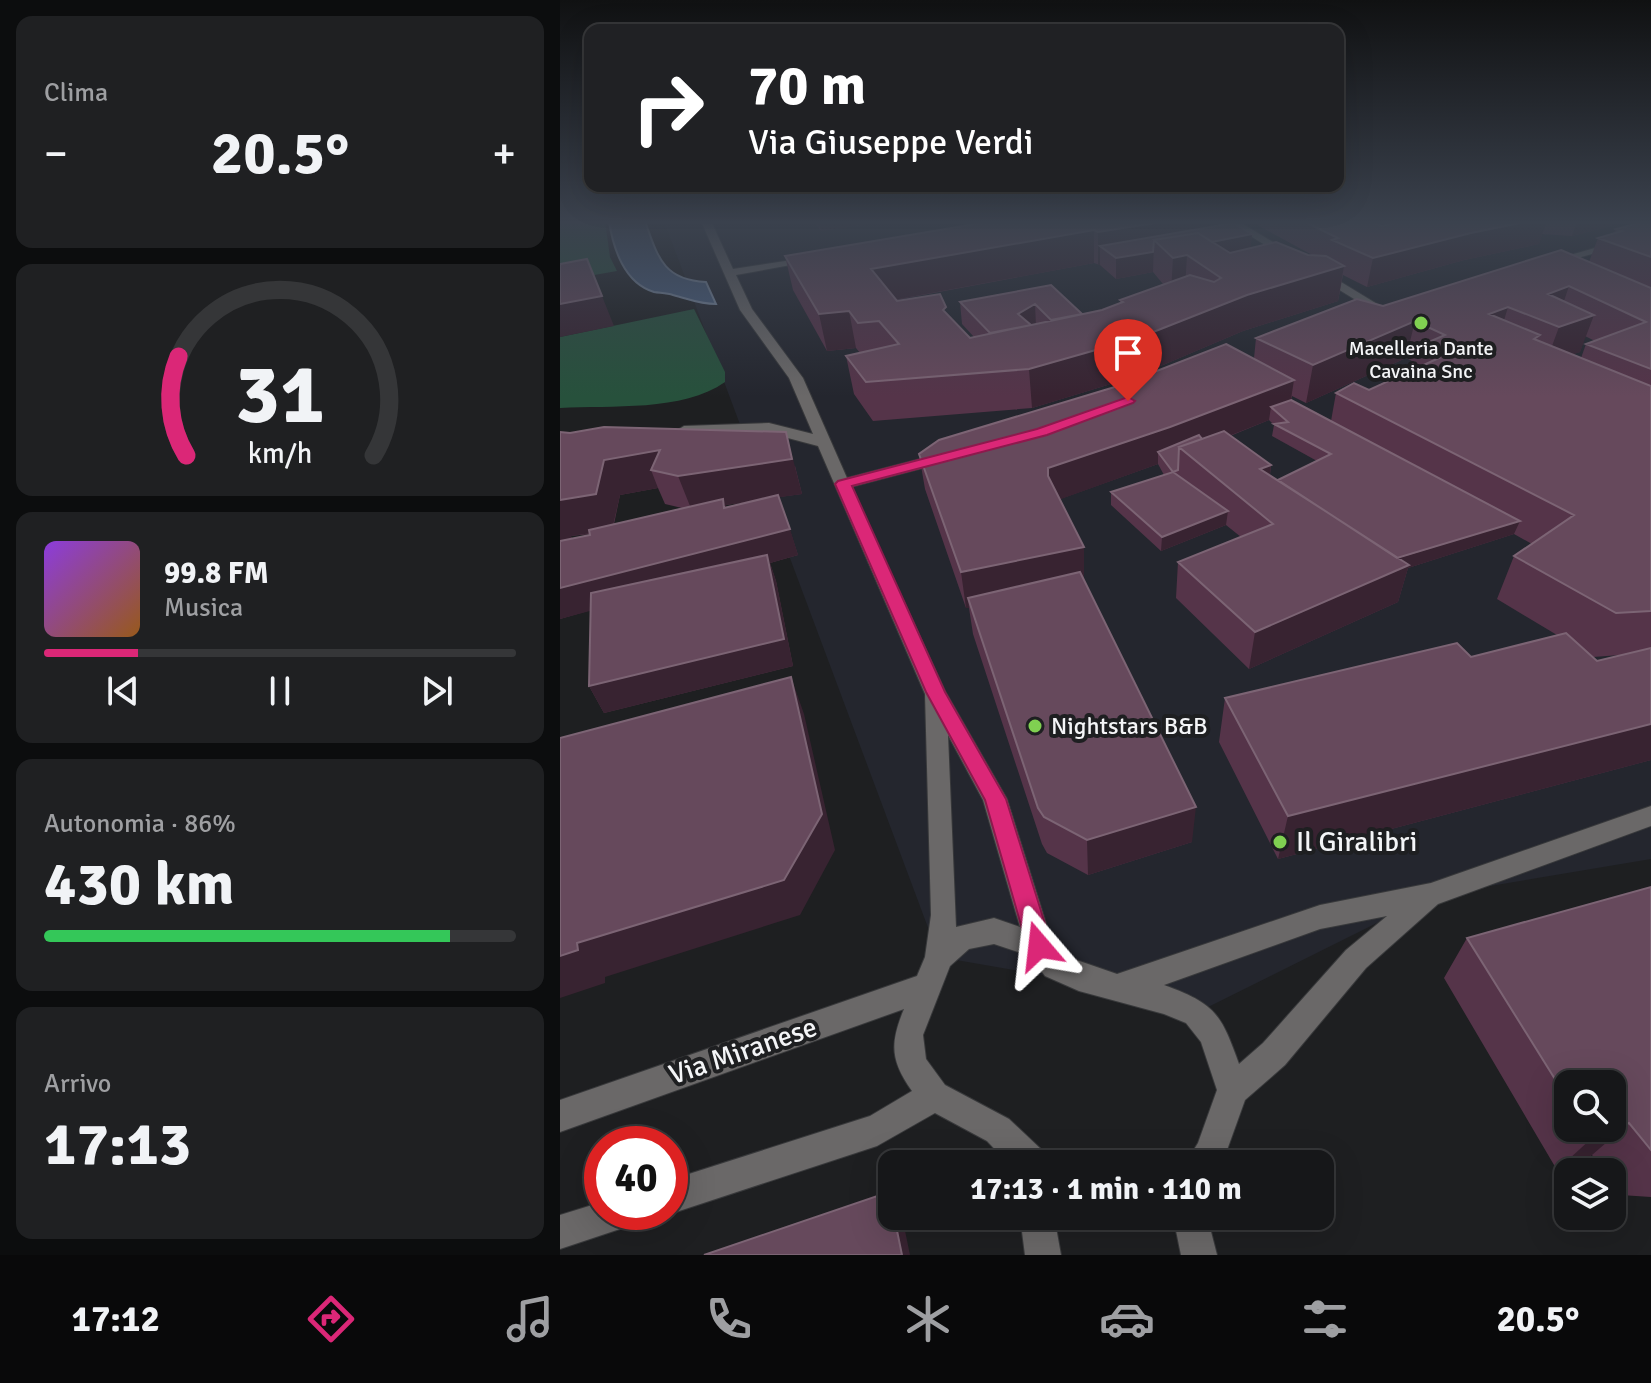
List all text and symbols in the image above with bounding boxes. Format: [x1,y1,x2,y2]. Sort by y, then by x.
text: 70 m [748,51,866,120]
icon: right [616,56,720,160]
text: Clima [44,77,108,109]
text: 20.5° [211,117,349,191]
text: Via Giuseppe Verdi [748,120,1034,165]
text: − [44,127,68,181]
text: + [492,127,516,181]
marker: Macelleria Dante Cavaina Snc [1412,314,1430,332]
pin [1094,319,1162,401]
icon: arrive [1106,331,1150,375]
place label: Macelleria Dante Cavaina Snc [1348,336,1494,384]
text: 31 [235,343,325,445]
text: km/h [248,436,312,471]
text: 99.8 FM [164,555,269,592]
text: Musica [164,592,243,624]
icon: previous [101,669,145,713]
icon: pause [258,669,302,713]
icon: next [415,669,459,713]
place label: Nightstars B&B [1051,711,1208,741]
marker: Nightstars B&B [1026,717,1044,735]
text: Autonomia · 86% [44,808,236,840]
place label: Il Giralibri [1296,825,1417,859]
marker: Il Giralibri [1271,833,1289,851]
text: 430 km [44,848,234,922]
position arrow [997,904,1081,988]
street label: Via Miranese [665,1010,821,1092]
text: Arrivo [44,1068,111,1100]
map controls [1554,1070,1626,1230]
button: search [1554,1070,1626,1142]
text: 17:13 [44,1108,191,1182]
speed limit sign: 40 [584,1126,688,1230]
button: layers [1554,1158,1626,1230]
text: 17:13 · 1 min · 110 m [970,1171,1242,1208]
icon: directions [303,1291,359,1347]
icon: music [502,1291,558,1347]
icon: phone [701,1291,757,1347]
icon: climate [900,1291,956,1347]
icon: car [1099,1291,1155,1347]
icon: filters [1297,1291,1353,1347]
text: 17:12 [71,1297,160,1342]
text: 20.5° [1496,1297,1579,1342]

